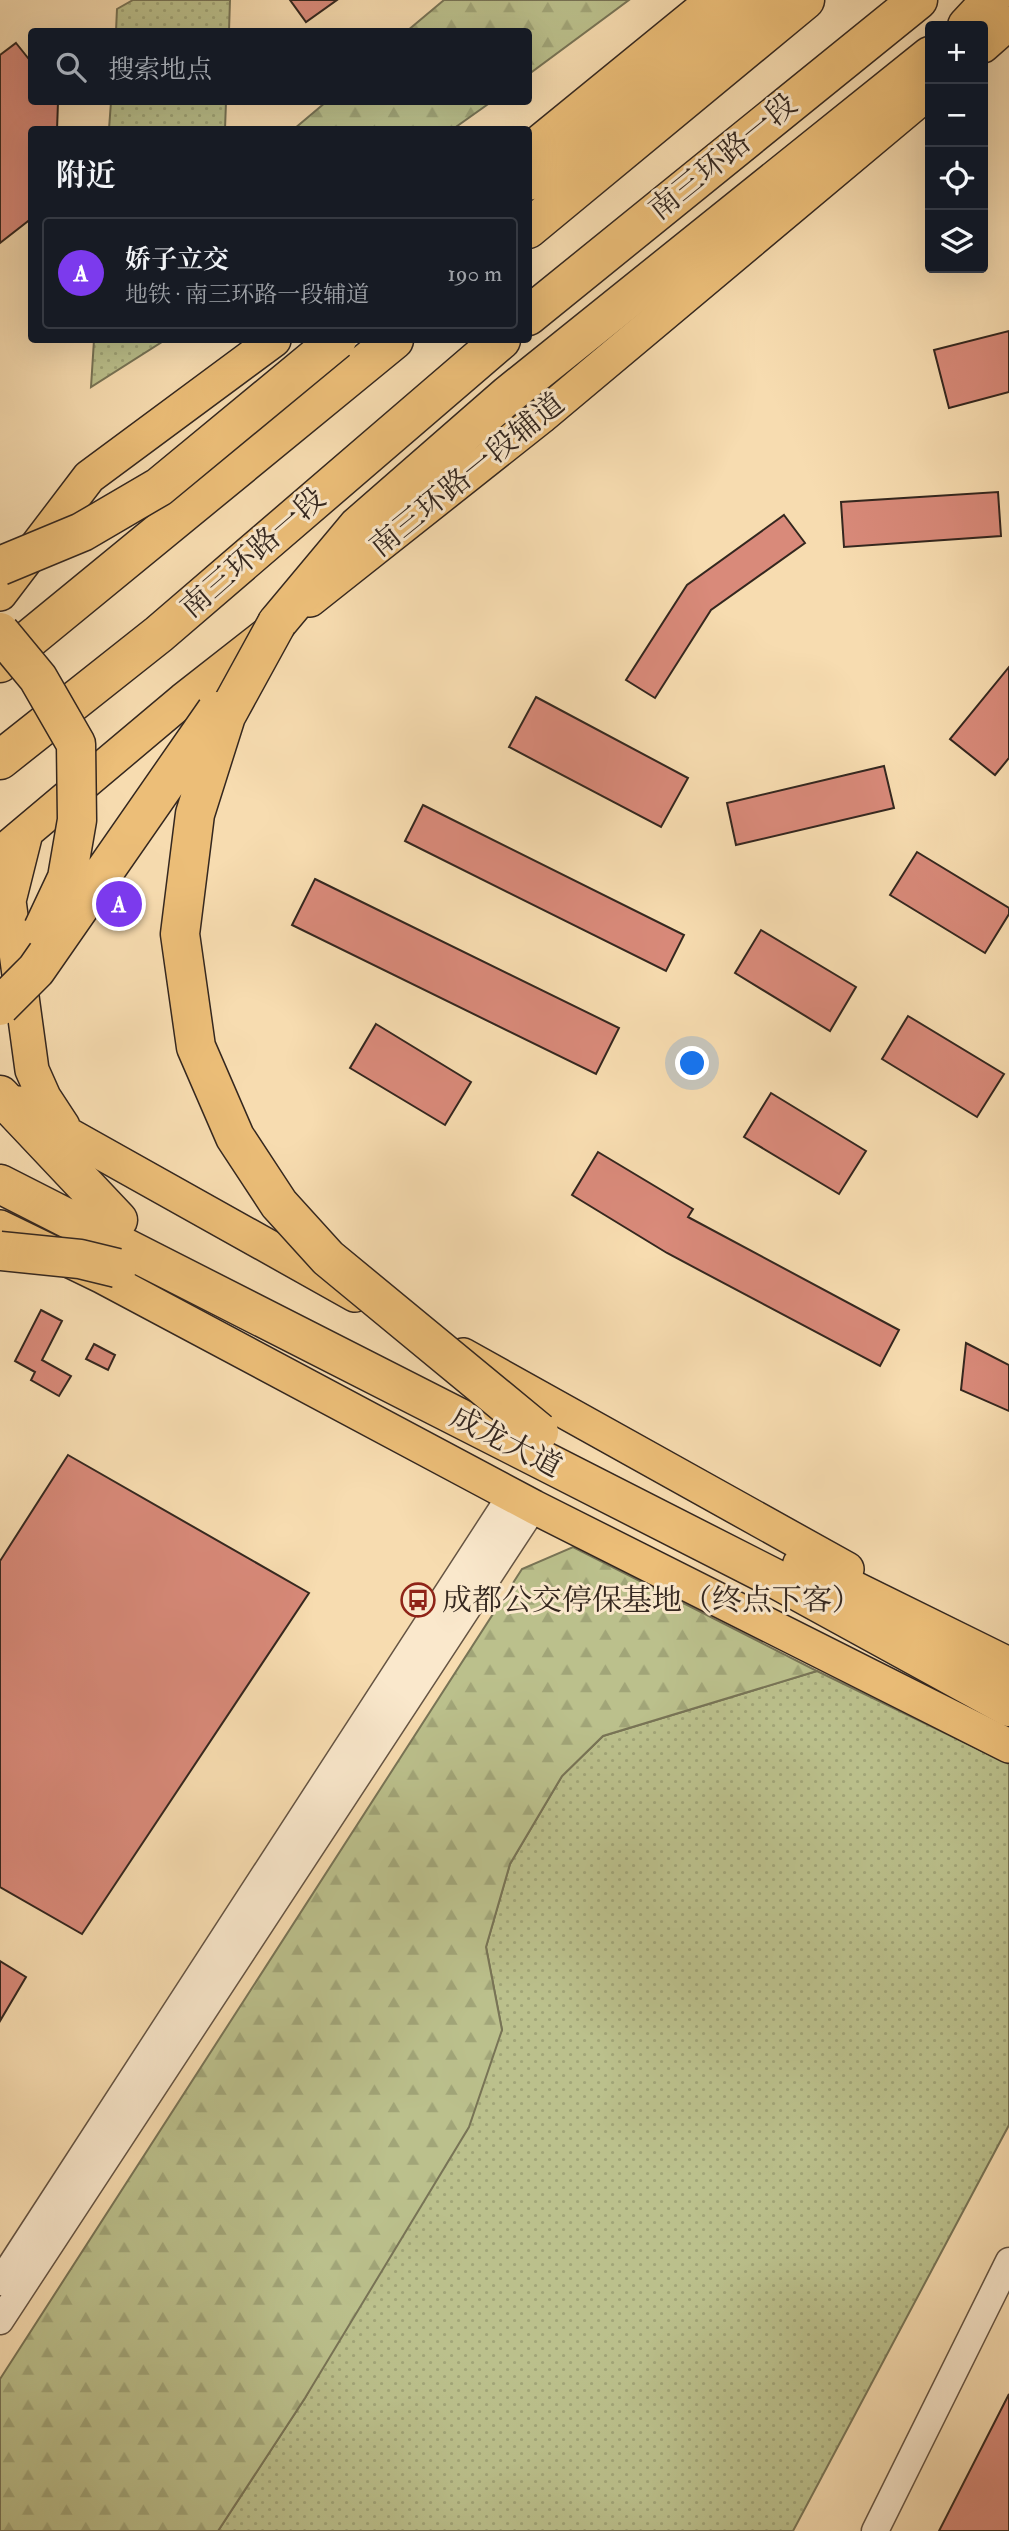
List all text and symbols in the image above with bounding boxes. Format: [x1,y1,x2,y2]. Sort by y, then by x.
map controls [925,21,988,273]
button: + [925,21,988,84]
search box [28,28,532,105]
icon: search [52,48,90,86]
text: 搜索地点 [108,54,212,86]
button: − [925,84,988,147]
street label: 南三环路一段 [641,86,805,228]
button: locate [925,147,988,210]
text: 附近 [56,157,116,194]
button: layers [925,210,988,273]
text: 娇子立交 [125,244,229,276]
text: A [74,259,88,288]
text: 190 m [448,259,502,288]
text: 地铁 · 南三环路一段辅道 [125,280,369,309]
street label: 南三环路一段辅道 [362,385,572,565]
street label: 南三环路一段 [173,480,333,626]
pin: A [96,878,142,930]
your location [675,1046,709,1080]
street label: 成龙大道 [444,1398,568,1486]
bus stop icon: 成都公交停保基地（终点下客） [399,1581,437,1619]
place label: 成都公交停保基地（终点下客） [442,1582,862,1619]

